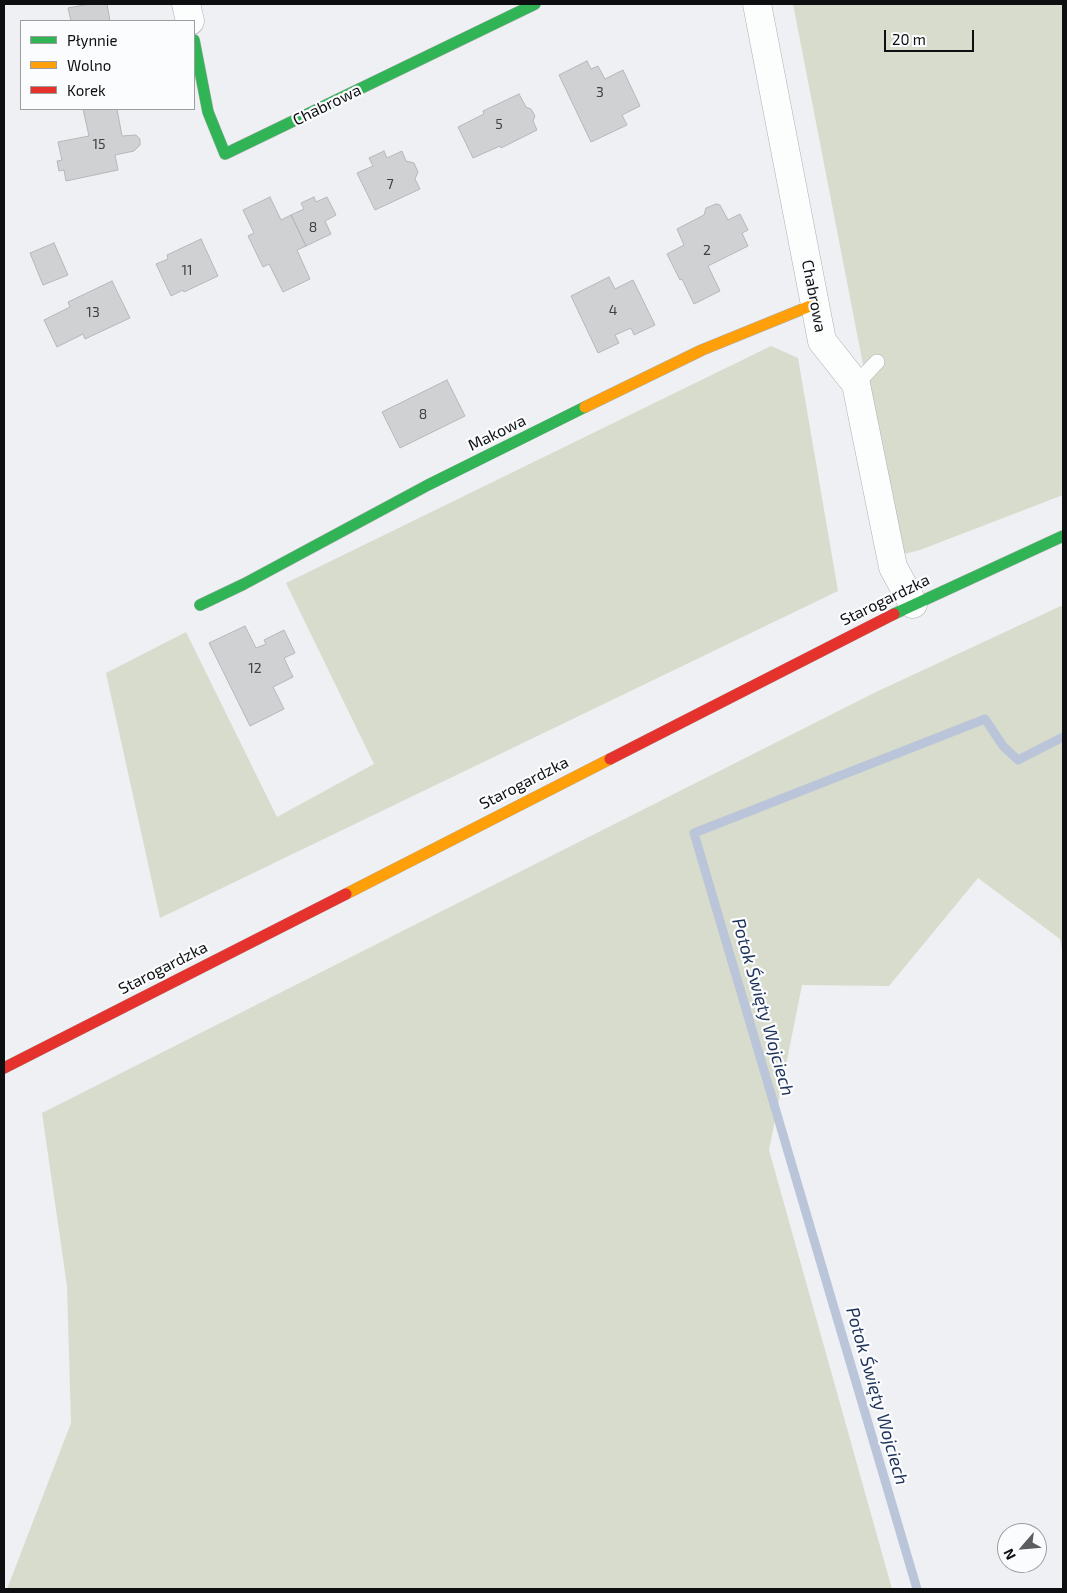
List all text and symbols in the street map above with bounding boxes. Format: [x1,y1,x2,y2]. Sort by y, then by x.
legend [20,20,195,110]
scale bar [887,20,977,52]
text: 20 m [892,30,926,48]
text: Płynnie [67,31,118,49]
text: Wolno [67,56,111,74]
street label: Chabrowa [290,80,364,130]
text: Korek [67,81,106,99]
house number: 3 [596,84,604,100]
house number: 5 [495,116,503,132]
house number: 15 [92,136,106,152]
house number: 7 [386,176,394,192]
house number: 8 [309,219,317,235]
house number: 2 [703,242,711,258]
street label: Chabrowa [798,258,830,334]
house number: 11 [181,262,193,278]
house number: 4 [609,302,617,318]
house number: 13 [86,304,100,320]
house number: 8 [419,406,427,422]
street label: Makowa [465,411,529,455]
street label: Starogardzka [837,570,933,630]
house number: 12 [248,660,262,676]
street label: Starogardzka [476,752,572,814]
water label: Potok Święty Wojciech [727,916,799,1098]
street label: Starogardzka [115,937,211,999]
water label: Potok Święty Wojciech [841,1305,913,1487]
north arrow [997,1523,1047,1573]
text: N [999,1546,1019,1563]

